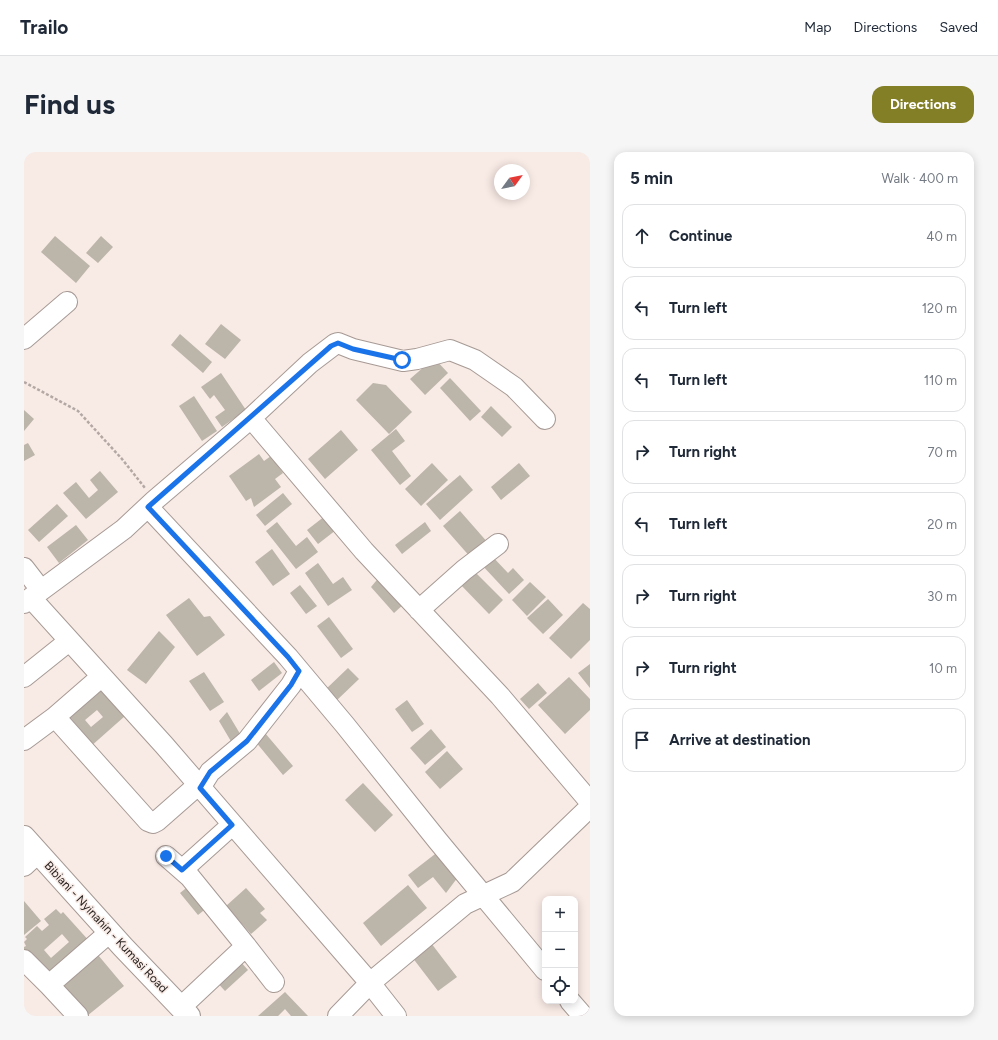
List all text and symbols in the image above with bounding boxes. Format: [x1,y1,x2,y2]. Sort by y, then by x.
text: Trailo [20,16,68,39]
text: Map [804,19,832,36]
text: Directions [854,19,917,36]
text: Saved [939,19,978,36]
button: Directions [872,86,974,123]
text: Find us [24,87,115,121]
north arrow [494,164,530,200]
text: 5 min [630,168,673,188]
text: Walk · 400 m [882,171,958,186]
icon: ahead [631,225,653,247]
text: Continue [669,227,732,245]
text: 40 m [926,229,957,244]
icon: left [631,297,653,319]
text: Turn left [669,299,727,317]
text: 120 m [922,301,957,316]
route start [393,351,411,369]
icon: left [631,369,653,391]
text: Turn left [669,371,727,389]
text: 110 m [924,373,957,388]
icon: right [631,441,653,463]
text: Turn right [669,443,737,461]
text: 70 m [927,445,957,460]
icon: left [631,513,653,535]
text: Turn left [669,515,727,533]
text: 20 m [927,517,957,532]
icon: right [631,585,653,607]
text: Turn right [669,587,737,605]
text: 30 m [927,589,957,604]
icon: right [631,657,653,679]
text: Turn right [669,659,737,677]
text: 10 m [929,661,957,676]
icon: arrive [631,729,653,751]
text: Arrive at destination [669,731,810,749]
route end [157,847,175,865]
street label: Bibiani - Nyinahin - Kumasi Road [42,859,170,995]
map controls [542,896,578,1004]
button: + [542,896,578,932]
button: − [542,932,578,968]
button: locate [542,968,578,1004]

